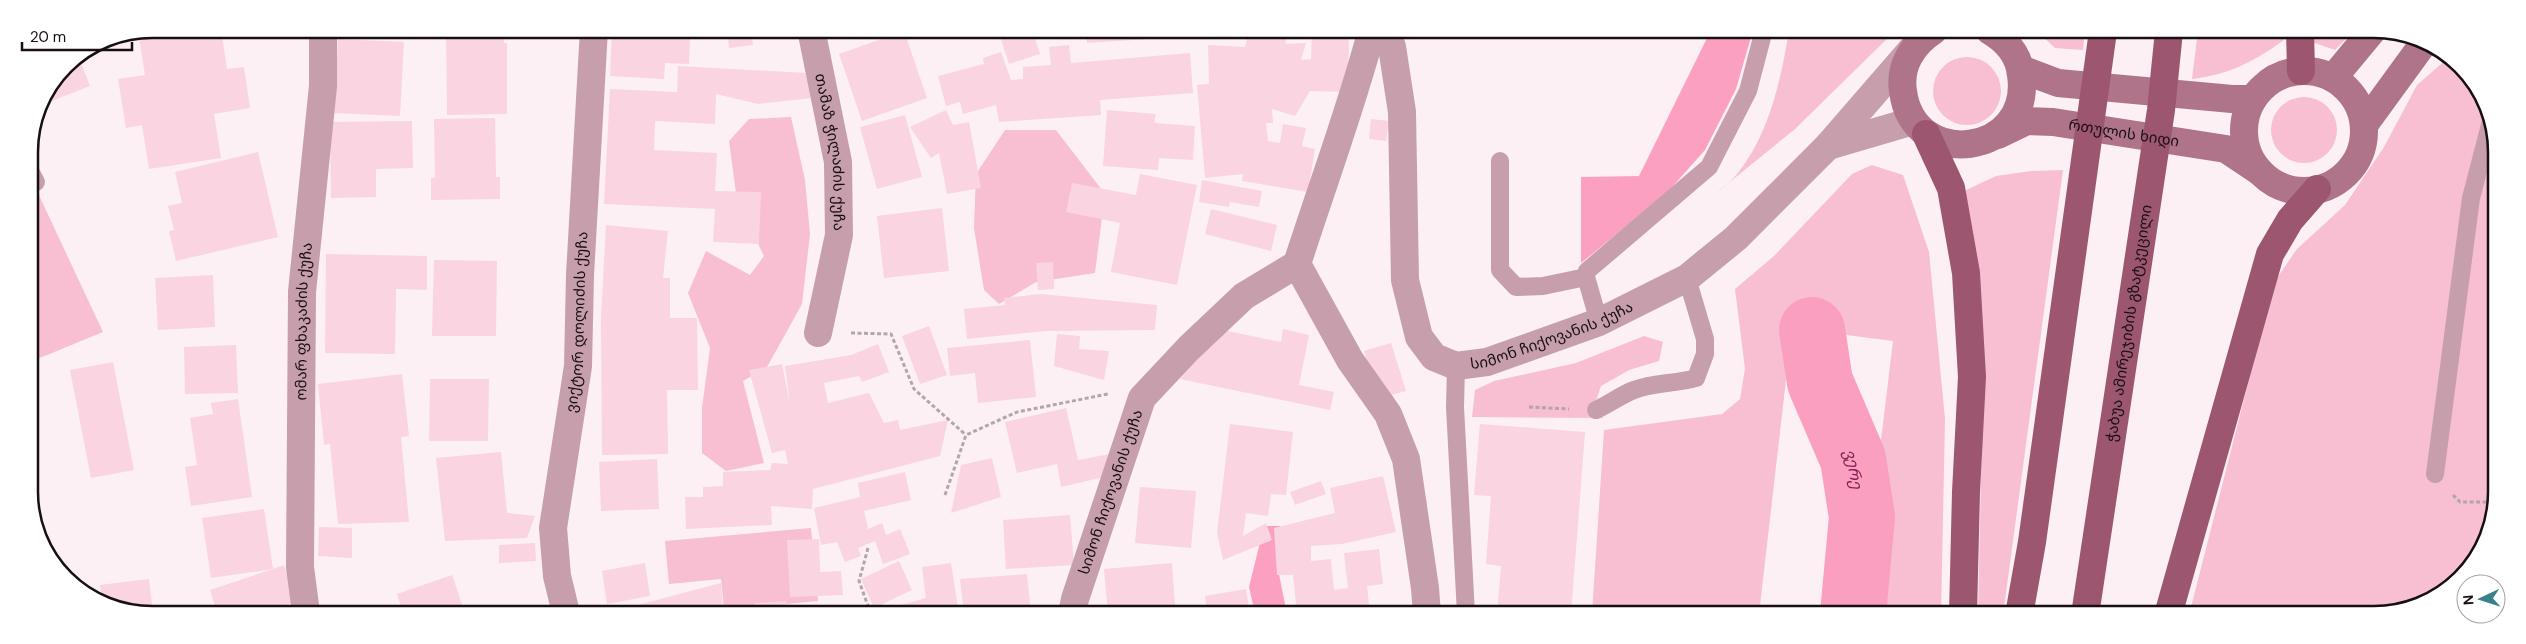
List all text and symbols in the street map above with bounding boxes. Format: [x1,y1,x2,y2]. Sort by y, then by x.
scale bar [22,20,132,52]
text: 20 m [30,27,66,47]
street label: თამაზ ჭილაძის ქუჩა [810,71,849,231]
street label: რთულის ხიდი [2067,115,2181,152]
street label: ჭაბუა ამირეჯიბის გზატკეცილი [2101,203,2157,443]
street label: ვიქტორ დოლიძის ქუჩა [561,231,592,414]
street label: ომარ ფხაკაძის ქუჩა [291,242,317,401]
street label: სიმონ ჩიქოვანის ქუჩა [1469,297,1636,374]
street label: სიმონ ჩიქოვანის ქუჩა [1074,407,1147,577]
water label: ვერე [1839,445,1868,491]
north arrow [2456,574,2506,624]
text: N [2459,594,2477,606]

